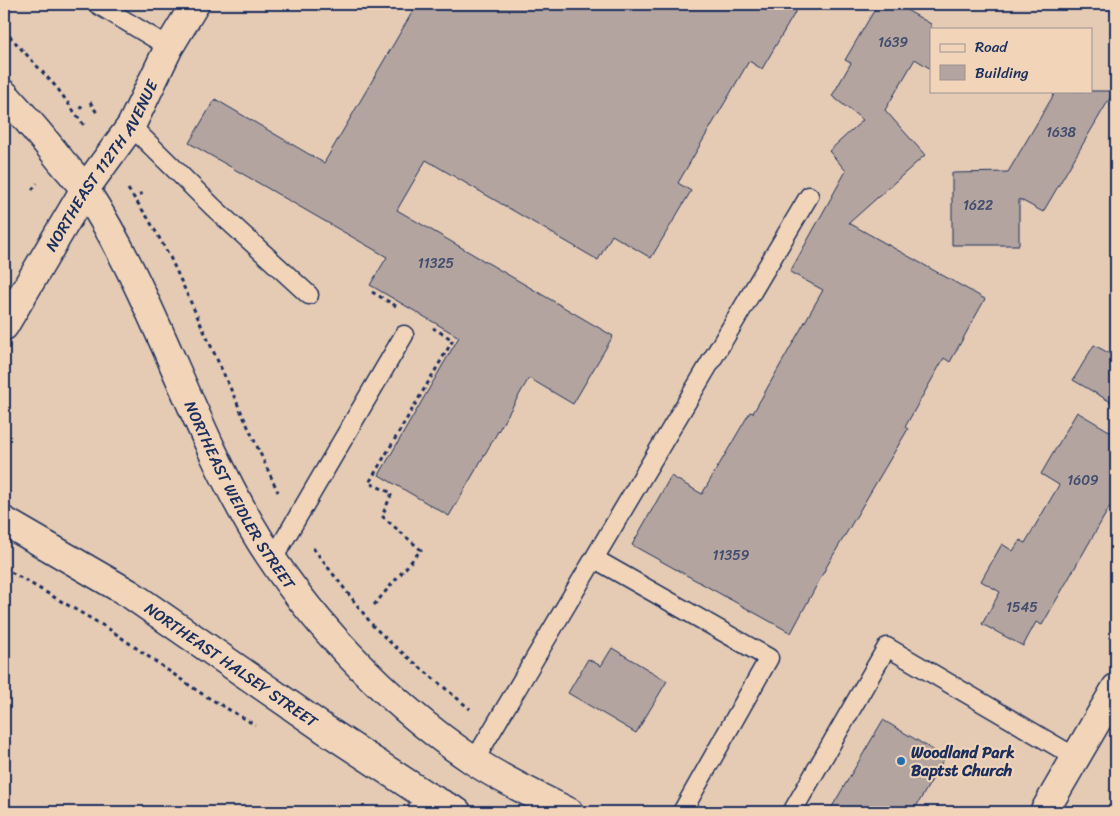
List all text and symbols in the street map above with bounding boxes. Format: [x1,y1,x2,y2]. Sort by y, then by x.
legend [930,28,1092,92]
house number: 1639 [878,30,909,55]
text: Road [975,34,1008,60]
text: Building [975,60,1029,86]
street label: NORTHEAST 112TH AVENUE [37,74,167,257]
house number: 1638 [1046,120,1077,145]
house number: 1622 [963,193,993,218]
house number: 11325 [418,251,455,276]
street label: NORTHEAST WEIDLER STREET [176,396,304,597]
house number: 1609 [1067,468,1099,493]
house number: 11359 [713,543,750,568]
street label: NORTHEAST HALSEY STREET [138,594,325,736]
house number: 1545 [1006,595,1038,620]
place label: Woodland Park Baptst Church [911,738,1015,785]
marker: Woodland Park Baptst Church [895,755,907,767]

